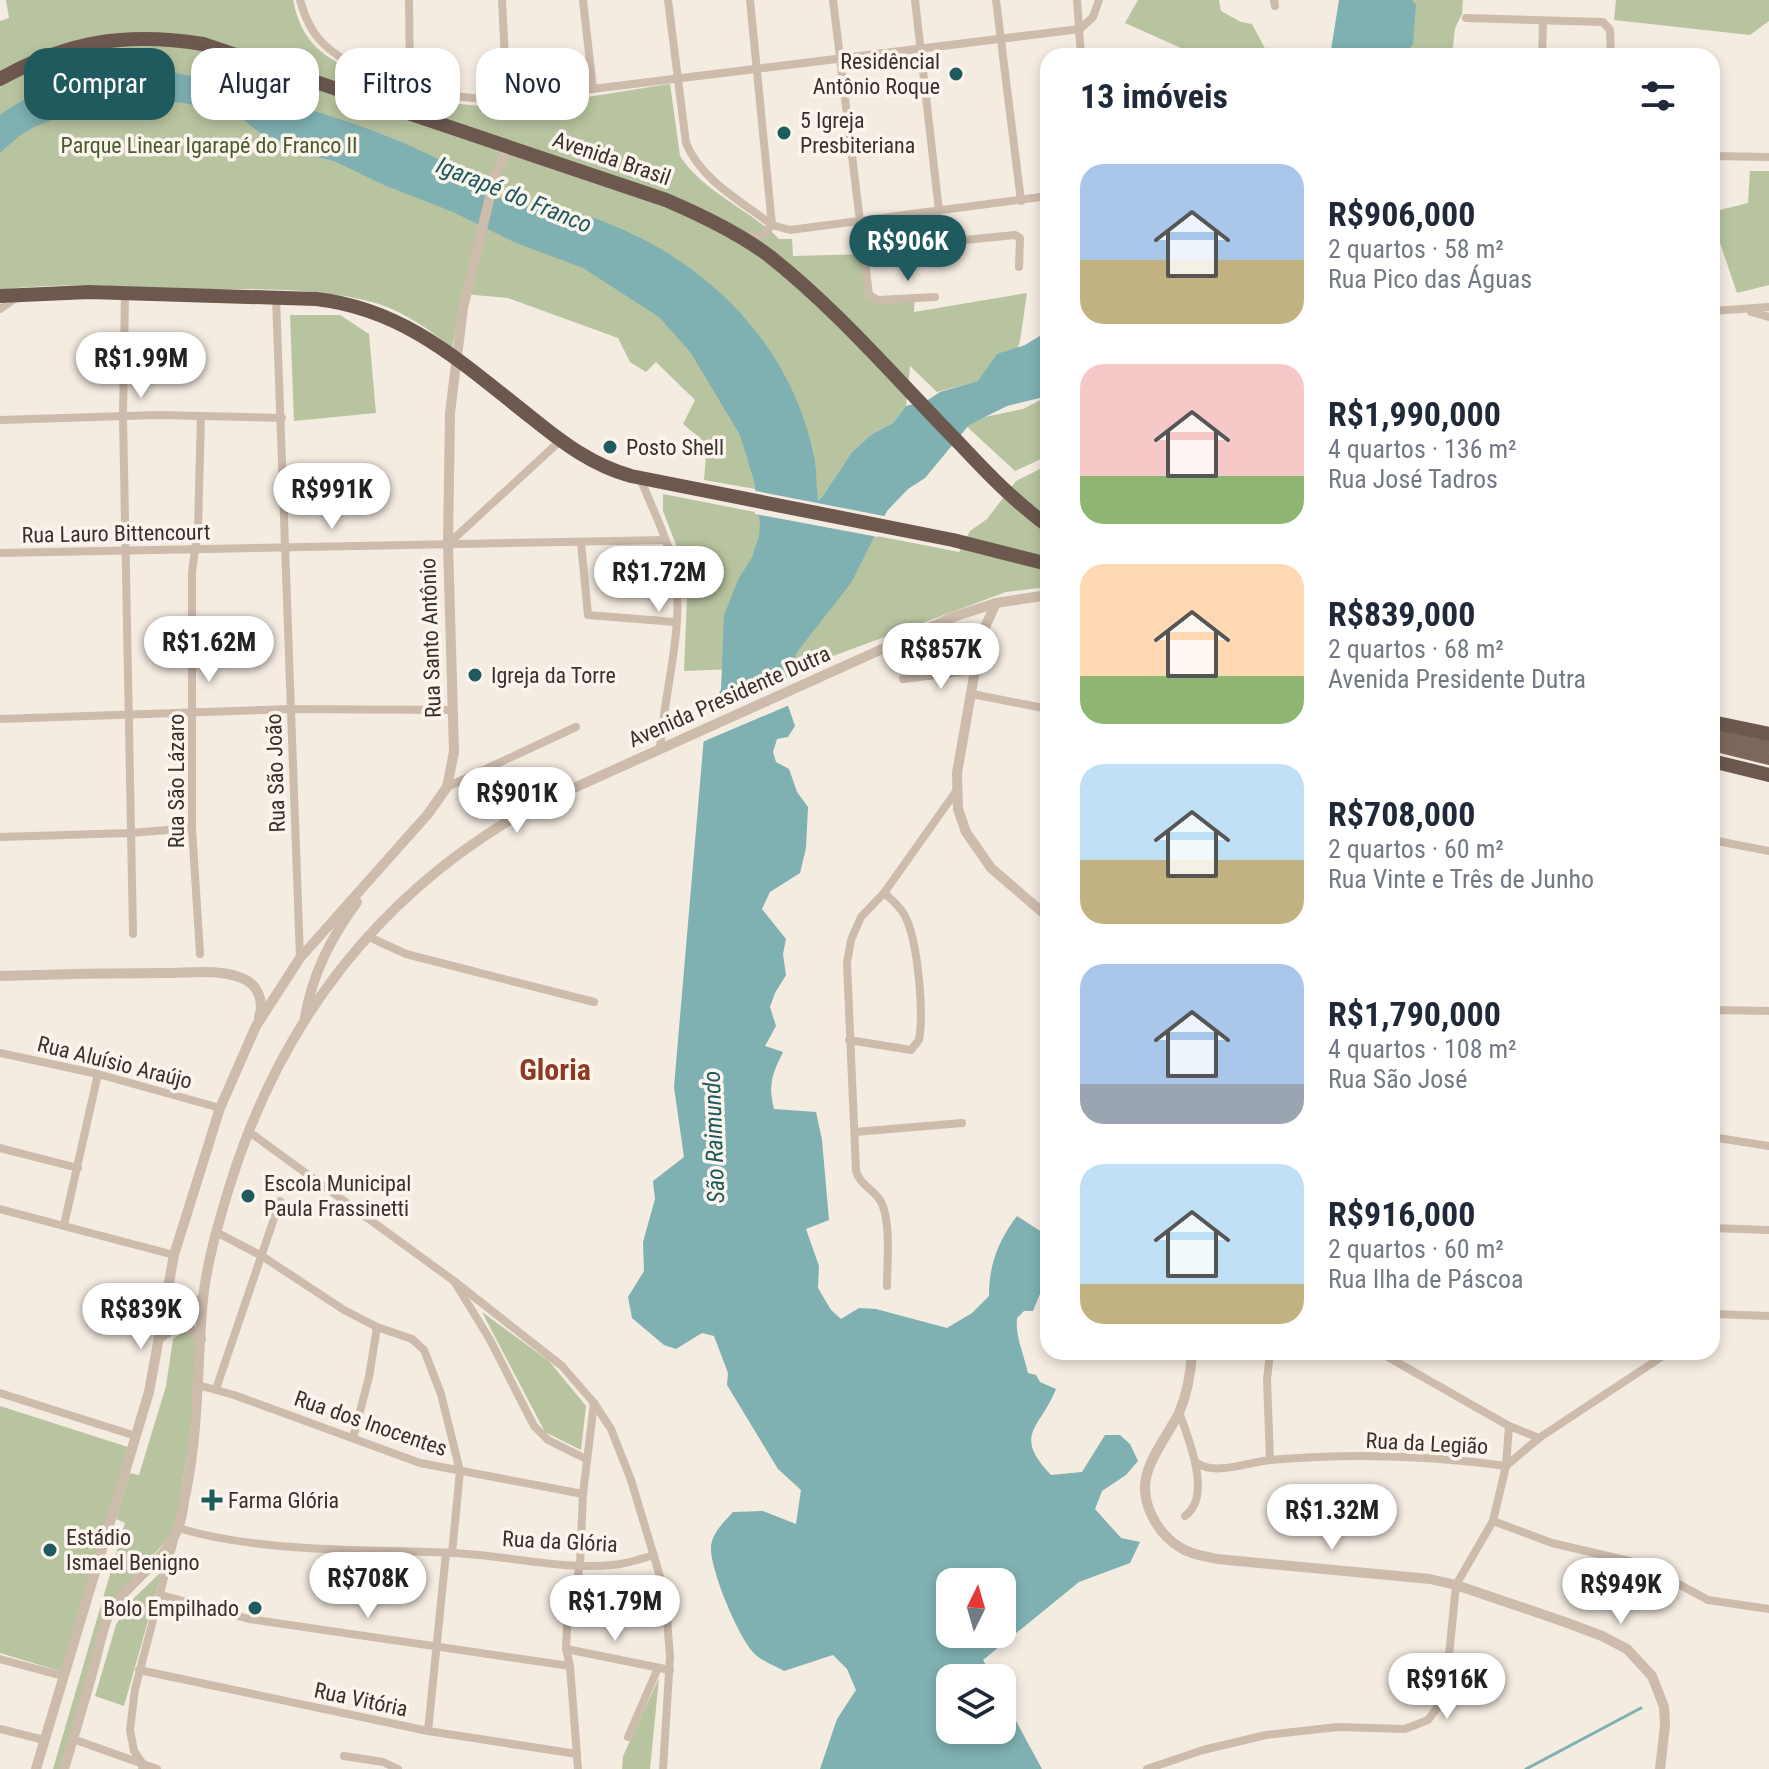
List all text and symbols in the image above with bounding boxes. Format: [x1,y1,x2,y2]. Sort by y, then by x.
chip: Comprar [24,48,175,120]
chip: Alugar [191,48,319,120]
chip: Filtros [335,48,460,120]
chip: Novo [476,48,589,120]
place label: Residêncial Antônio Roque [813,49,940,99]
marker: Residêncial Antônio Roque [947,65,965,83]
icon: filters [1636,74,1680,118]
text: 13 imóveis [1080,76,1228,116]
place label: 5 Igreja Presbiteriana [800,108,915,158]
marker: 5 Igreja Presbiteriana [775,124,793,142]
street label: Avenida Brasil [550,127,674,190]
park label: Parque Linear Igarapé do Franco II [61,133,357,158]
water label: Igarapé do Franco [432,151,596,239]
text: R$906,000 [1328,194,1475,234]
icon: home [1144,196,1240,292]
pin: R$906K [843,215,973,283]
text: R$906K [867,226,949,256]
text: 2 quartos · 58 m² [1328,234,1504,264]
text: Rua Pico das Águas [1328,264,1532,294]
pin: R$1.99M [67,332,215,400]
text: R$1.99M [94,343,188,373]
text: R$1,990,000 [1328,394,1501,434]
icon: home [1144,396,1240,492]
text: 4 quartos · 136 m² [1328,434,1517,464]
place label: Posto Shell [626,435,724,460]
marker: Posto Shell [601,438,619,456]
pin: R$991K [267,463,397,531]
text: Rua José Tadros [1328,464,1498,494]
text: R$991K [291,474,373,504]
street label: Rua Lauro Bittencourt [21,519,211,548]
pin: R$1.72M [585,546,733,614]
street label: Rua Santo Antônio [415,557,446,719]
text: R$1.72M [612,557,706,587]
text: R$839,000 [1328,594,1475,634]
icon: home [1144,596,1240,692]
pin: R$1.62M [135,616,283,684]
pin: R$857K [876,623,1006,691]
text: R$1.62M [162,627,256,657]
text: R$857K [900,634,982,664]
text: 2 quartos · 68 m² [1328,634,1504,664]
street label: Avenida Presidente Dutra [624,641,834,752]
place label: Igreja da Torre [491,663,616,688]
text: Avenida Presidente Dutra [1328,664,1586,694]
marker: Igreja da Torre [466,666,484,684]
street label: Rua São João [261,713,290,833]
street label: Rua São Lázaro [164,714,189,848]
pin: R$901K [452,767,582,835]
text: R$901K [476,778,558,808]
text: R$708,000 [1328,794,1475,834]
icon: home [1144,796,1240,892]
text: 2 quartos · 60 m² [1328,834,1504,864]
text: Rua Vinte e Três de Junho [1328,864,1594,894]
text: R$1,790,000 [1328,994,1501,1034]
icon: home [1144,996,1240,1092]
street label: Rua Aluísio Araújo [35,1031,195,1094]
text: 4 quartos · 108 m² [1328,1034,1517,1064]
district label: Gloria [519,1052,591,1087]
text: Rua São José [1328,1064,1467,1094]
water label: São Raimundo [698,1070,730,1204]
place label: Escola Municipal Paula Frassinetti [264,1171,411,1221]
marker: Escola Municipal Paula Frassinetti [239,1187,257,1205]
text: R$916,000 [1328,1194,1475,1234]
icon: home [1144,1196,1240,1292]
text: 2 quartos · 60 m² [1328,1234,1504,1264]
text: Rua Ilha de Páscoa [1328,1264,1523,1294]
pin: R$839K [76,1283,206,1351]
text: R$839K [100,1294,182,1324]
street label: Rua dos Inocentes [291,1386,451,1461]
street label: Rua da Legião [1365,1428,1489,1459]
pin: R$1.32M [1258,1484,1406,1552]
place label: Farma Glória [228,1488,339,1513]
marker: Farma Glória [203,1491,221,1509]
text: R$1.32M [1285,1495,1379,1525]
place label: Estádio Ismael Benigno [66,1525,200,1575]
street label: Rua da Glória [502,1526,618,1557]
marker: Estádio Ismael Benigno [41,1541,59,1559]
pin: R$708K [303,1552,433,1620]
pin: R$949K [1556,1558,1686,1626]
text: R$708K [327,1563,409,1593]
north arrow [936,1568,1016,1648]
map controls [936,1568,1016,1744]
text: R$949K [1580,1569,1662,1599]
pin: R$1.79M [541,1575,689,1643]
text: R$1.79M [568,1586,662,1616]
place label: Bolo Empilhado [103,1596,239,1621]
marker: Bolo Empilhado [246,1599,264,1617]
pin: R$916K [1382,1653,1512,1721]
button: layers [936,1664,1016,1744]
text: R$916K [1406,1664,1488,1694]
street label: Rua Vitória [312,1677,410,1722]

